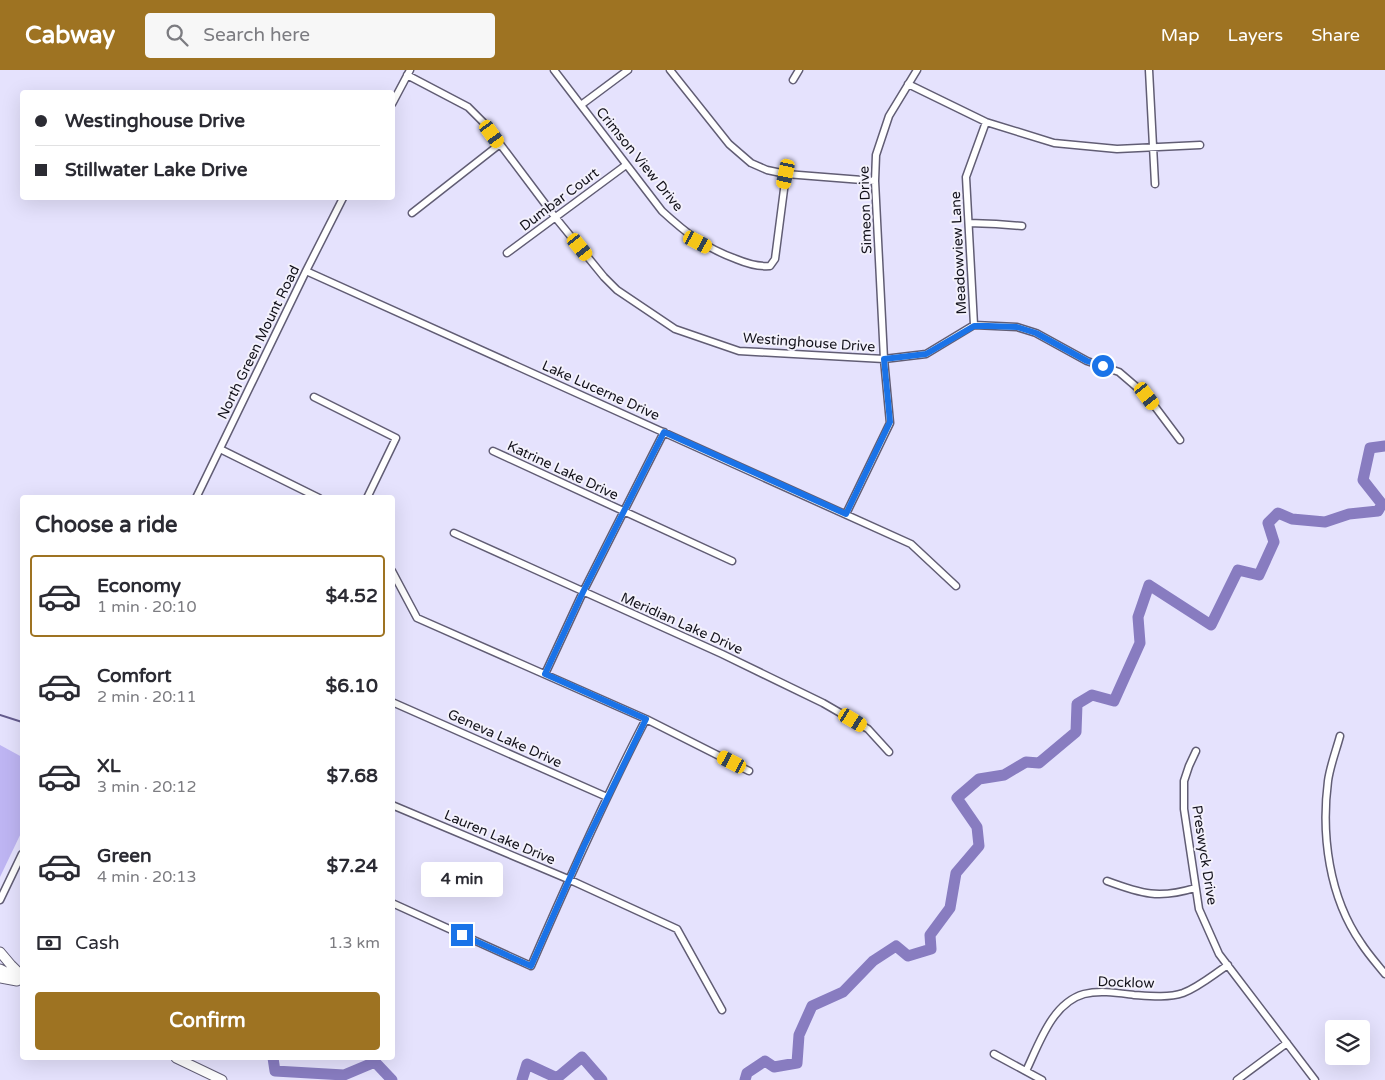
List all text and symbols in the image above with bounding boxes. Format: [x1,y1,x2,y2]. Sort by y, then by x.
search box [145,13,495,58]
text: Cabway [25,21,115,50]
icon: search [163,21,191,49]
text: Search here [203,24,310,46]
text: Map [1161,24,1200,46]
text: Layers [1228,24,1283,46]
text: Share [1311,24,1360,46]
street label: Crimson View Drive [592,104,687,215]
text: Westinghouse Drive [65,110,245,132]
car [477,117,506,151]
car [775,158,796,190]
text: Stillwater Lake Drive [65,159,248,181]
street label: Dumbar Court [516,164,603,235]
street label: Simeon Drive [855,166,876,254]
street label: Meadowview Lane [947,191,970,315]
car [681,228,714,256]
car [564,231,595,263]
street label: North Green Mount Road [214,263,303,422]
street label: Westinghouse Drive [742,329,876,356]
route start [1092,355,1114,377]
street label: Lake Lucerne Drive [539,357,662,424]
car [1131,380,1162,412]
street label: Katrine Lake Drive [504,437,621,504]
text: Choose a ride [35,512,178,538]
icon: car [37,574,82,619]
text: Economy [97,575,181,597]
text: $4.52 [326,585,378,607]
street label: Meridian Lake Drive [618,589,746,658]
text: 1 min · 20:10 [97,597,196,617]
icon: car [37,664,82,709]
text: Comfort [97,665,171,687]
text: $6.10 [326,675,378,697]
text: 2 min · 20:11 [97,687,196,707]
street label: Geneva Lake Drive [445,706,565,771]
car [836,706,869,734]
car [715,749,748,775]
icon: car [37,754,82,799]
text: XL [97,755,121,777]
text: $7.68 [327,765,378,787]
text: 3 min · 20:12 [97,777,196,797]
street label: Preswyck Drive [1188,804,1221,906]
street label: Lauren Lake Drive [442,806,558,869]
icon: car [37,844,82,889]
text: Green [97,845,151,867]
text: $7.24 [327,855,378,877]
callout: 4 min [421,862,503,898]
text: 4 min · 20:13 [97,867,196,887]
text: 4 min [441,869,483,889]
route end [451,924,473,946]
icon: cash [35,929,63,957]
text: Cash [75,932,120,954]
text: 1.3 km [328,933,380,953]
street label: Docklow [1097,973,1155,992]
button: Confirm [35,992,380,1050]
map controls [1325,1020,1370,1065]
button: layers [1325,1020,1370,1065]

